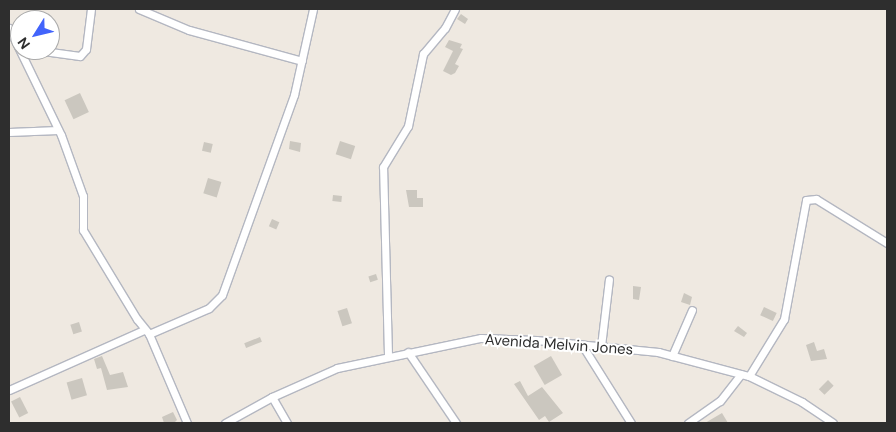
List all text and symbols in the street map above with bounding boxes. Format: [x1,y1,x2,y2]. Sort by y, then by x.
north arrow [10,10,60,60]
text: N [13,34,34,53]
street label: Avenida Melvin Jones [484,331,634,359]

